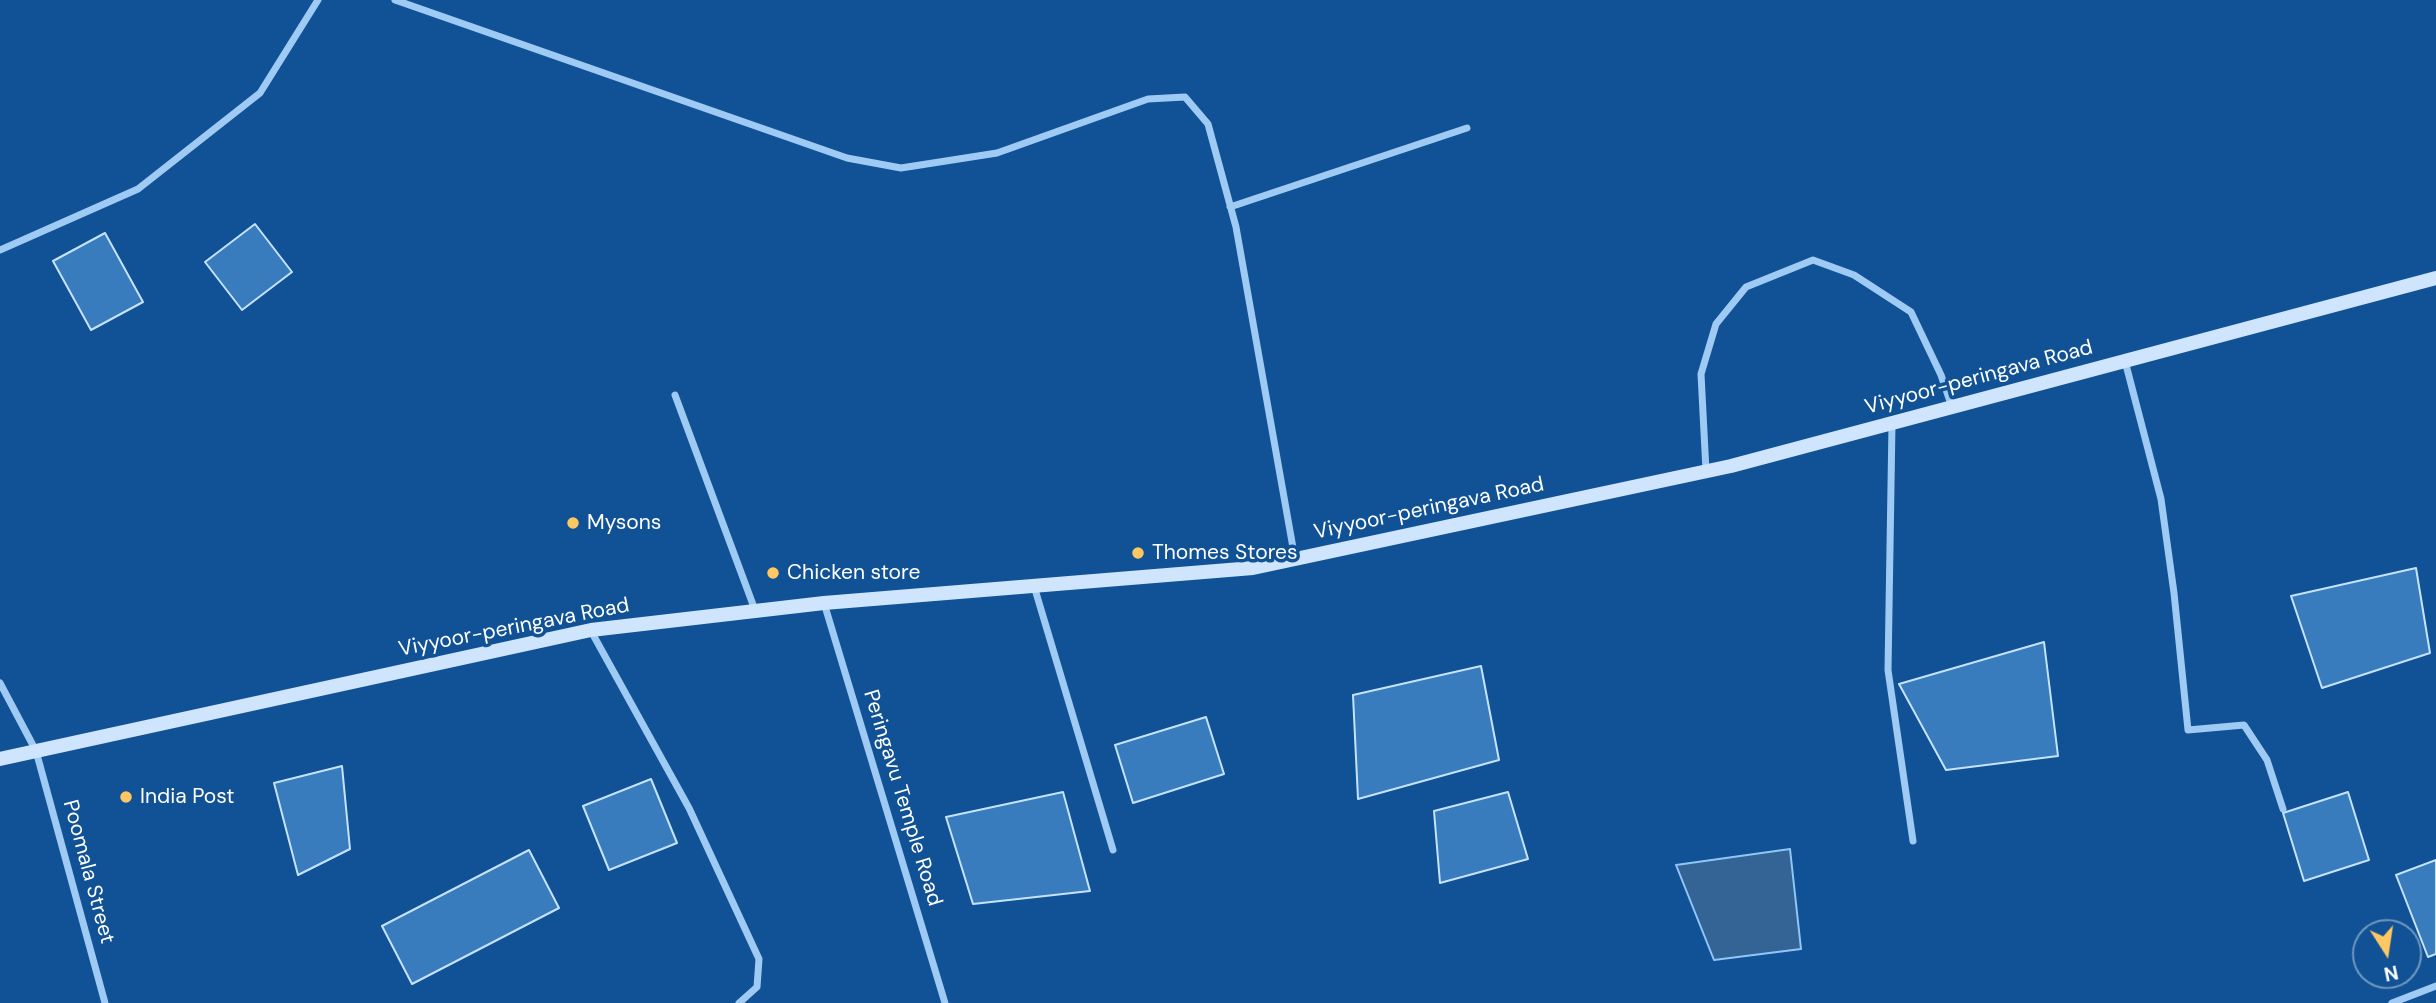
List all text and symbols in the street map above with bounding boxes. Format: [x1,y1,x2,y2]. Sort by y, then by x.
street label: Viyyoor-peringava Road [1862,335,2096,421]
street label: Viyyoor-peringava Road [1312,472,1546,546]
place label: Mysons [587,510,661,536]
marker: Mysons [565,515,581,531]
place label: Thomes Stores [1152,540,1297,566]
marker: Thomes Stores [1130,545,1146,561]
place label: Chicken store [787,560,920,586]
marker: Chicken store [765,565,781,581]
street label: Viyyoor-peringava Road [396,593,632,663]
street label: Peringavu Temple Road [857,687,947,909]
place label: India Post [140,784,235,810]
marker: India Post [118,789,134,805]
street label: Poomala Street [57,797,119,947]
north arrow [2352,919,2422,989]
text: N [2382,959,2400,987]

